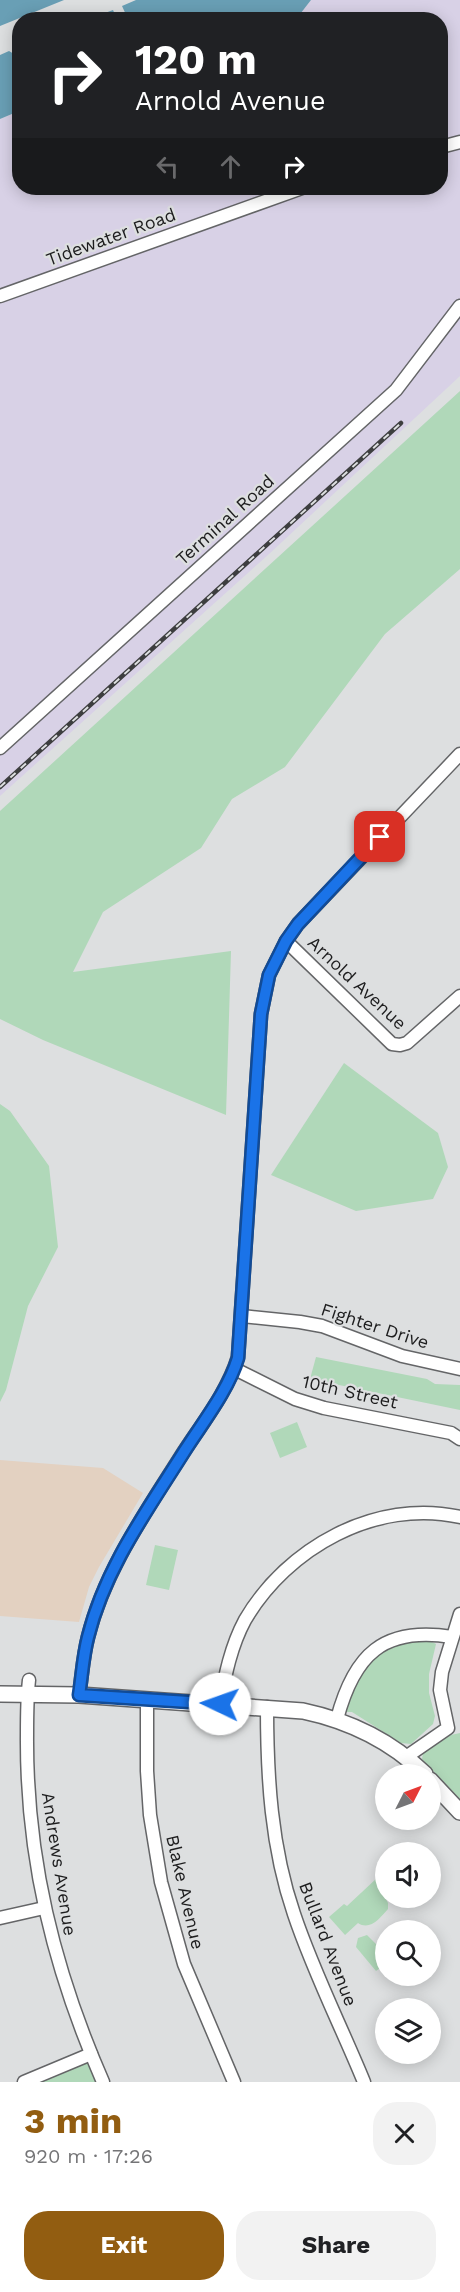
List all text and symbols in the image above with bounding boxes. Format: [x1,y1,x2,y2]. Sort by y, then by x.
text: 120 m [135,35,257,84]
icon: right [36,36,114,114]
text: Arnold Avenue [135,85,326,117]
icon: left [151,150,184,183]
icon: ahead [214,150,247,183]
icon: right [277,150,310,183]
street label: Tidewater Road [43,203,179,270]
street label: Terminal Road [171,470,278,569]
pin [354,811,405,862]
icon: arrive [363,820,396,853]
street label: Arnold Avenue [304,932,411,1034]
street label: Fighter Drive [319,1298,432,1353]
street label: 10th Street [300,1370,400,1413]
position arrow [188,1672,252,1736]
north arrow [375,1764,441,1830]
map controls [375,1764,441,2064]
street label: Andrews Avenue [38,1791,81,1937]
street label: Blake Avenue [162,1833,209,1951]
button: sound [375,1842,441,1908]
street label: Bullard Avenue [295,1879,362,2009]
button: search [375,1920,441,1986]
button: layers [375,1998,441,2064]
text: 3 min [24,2100,122,2142]
button: close [373,2102,436,2165]
text: 920 m · 17:26 [24,2144,153,2168]
button: Exit [24,2211,224,2280]
button: Share [236,2211,436,2280]

